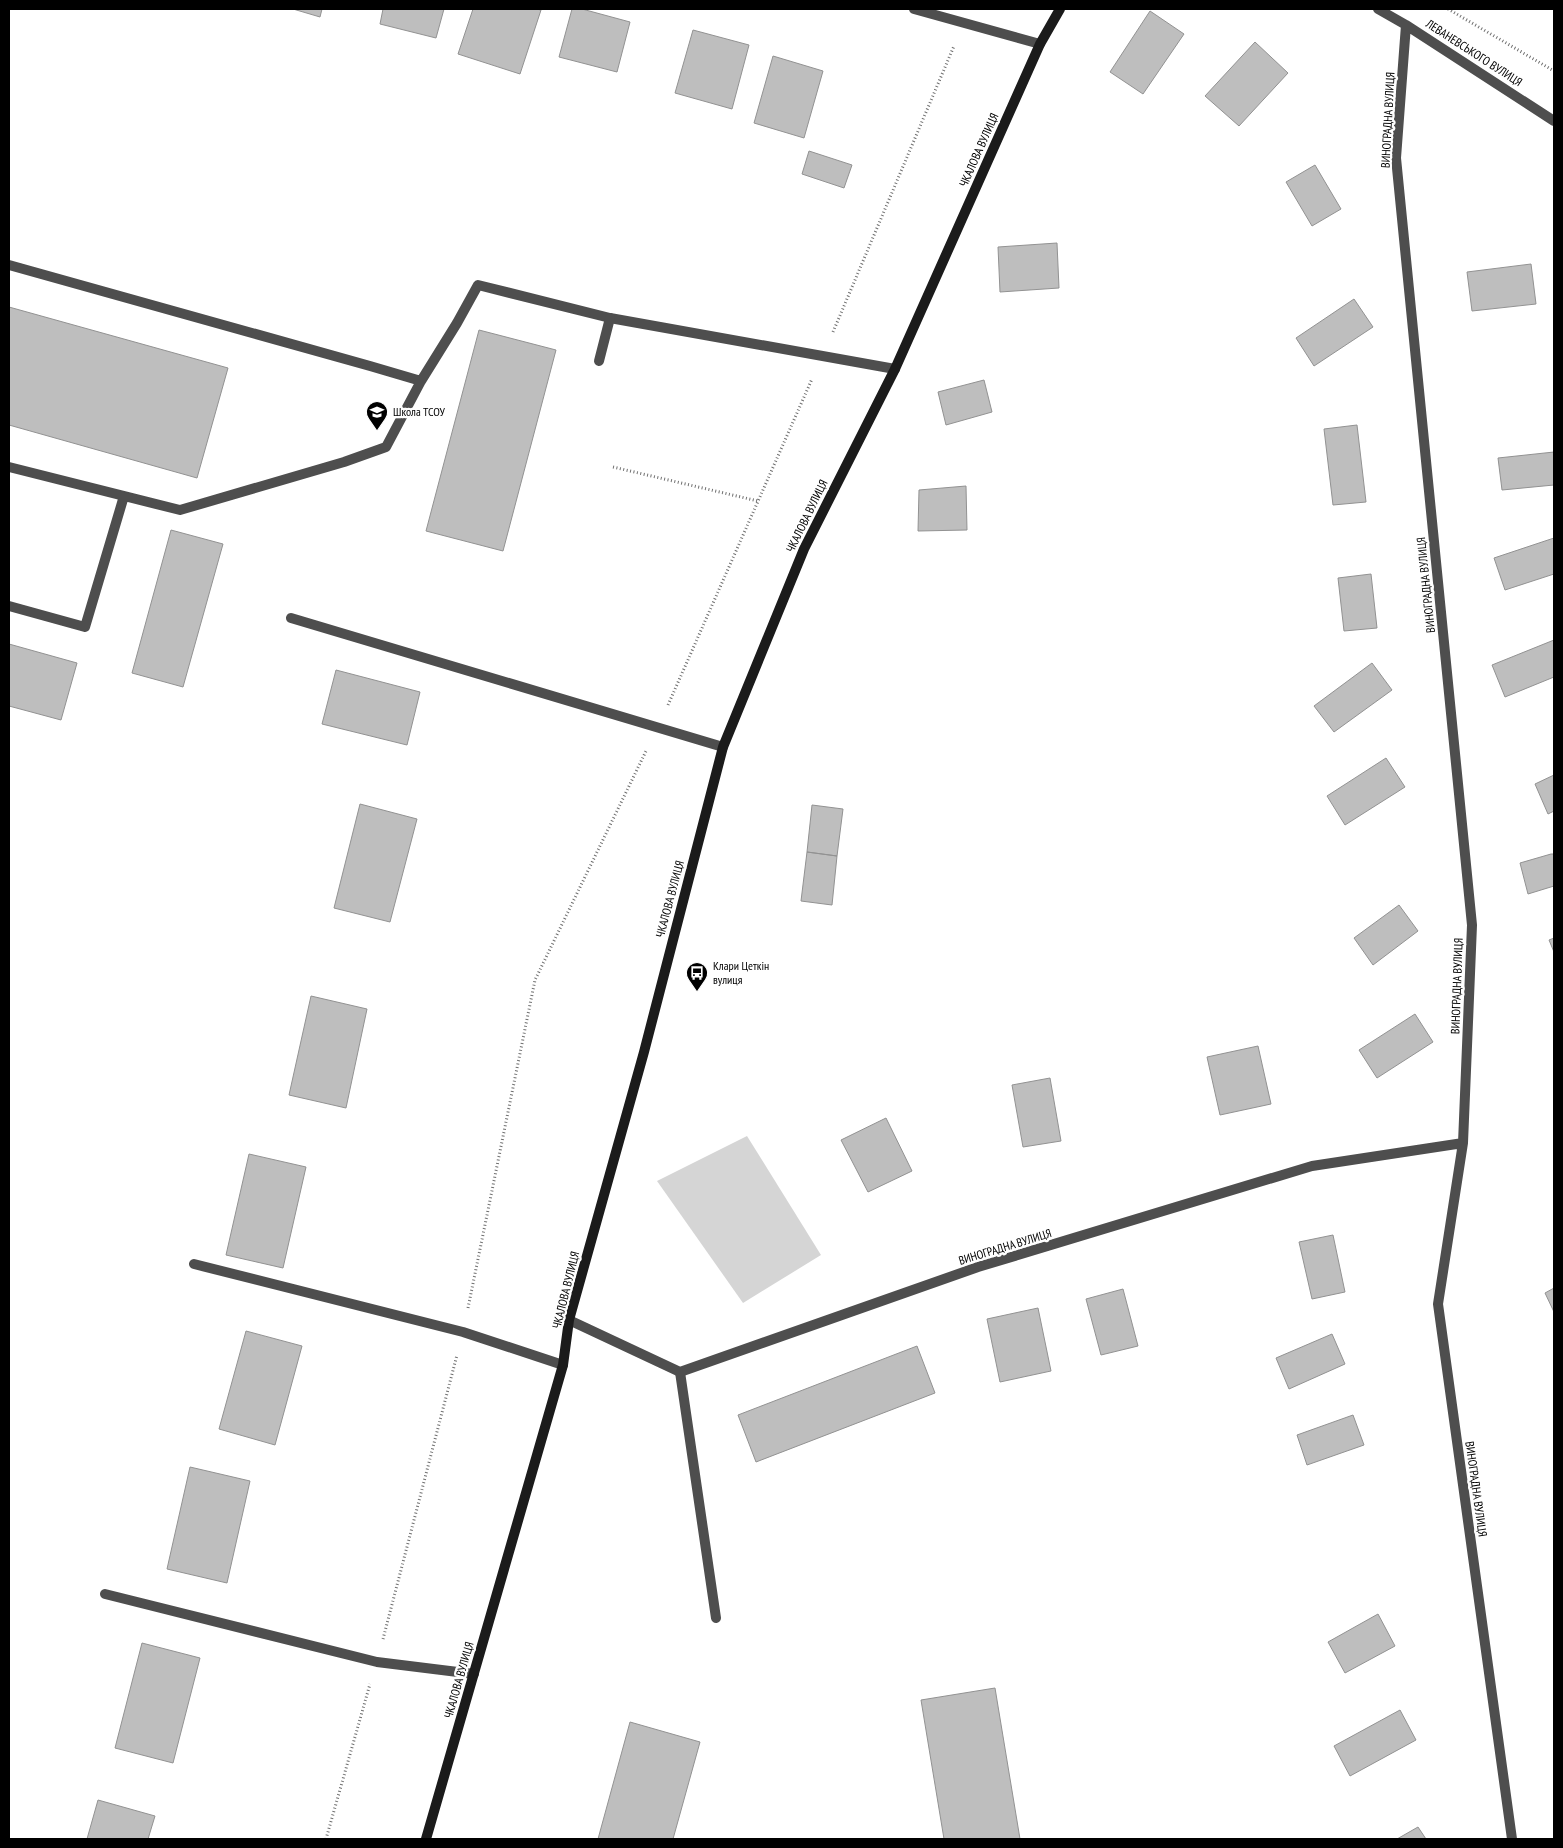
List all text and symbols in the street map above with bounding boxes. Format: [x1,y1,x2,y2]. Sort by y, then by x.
street label: ЛЕВАНЕВСЬКОГО ВУЛИЦЯ [1422,15,1525,89]
street label: ВИНОГРАДНА ВУЛИЦЯ [1377,72,1398,168]
street label: ЧКАЛОВА ВУЛИЦЯ [956,111,1001,189]
school or university icon: Школа ТСОУ [365,400,389,431]
place label: Школа ТСОУ [393,404,446,419]
street label: ЧКАЛОВА ВУЛИЦЯ [782,477,831,555]
street label: ВИНОГРАДНА ВУЛИЦЯ [1413,536,1438,634]
street label: ЧКАЛОВА ВУЛИЦЯ [652,859,687,939]
street label: ВИНОГРАДНА ВУЛИЦЯ [1447,938,1466,1034]
place label: Клари Цеткін вулиця [713,958,769,987]
bus stop icon: Клари Цеткін вулиця [685,961,709,992]
street label: ВИНОГРАДНА ВУЛИЦЯ [957,1225,1053,1268]
street label: ЧКАЛОВА ВУЛИЦЯ [549,1250,582,1330]
street label: ВИНОГРАДНА ВУЛИЦЯ [1462,1440,1491,1538]
street label: ЧКАЛОВА ВУЛИЦЯ [440,1640,477,1720]

